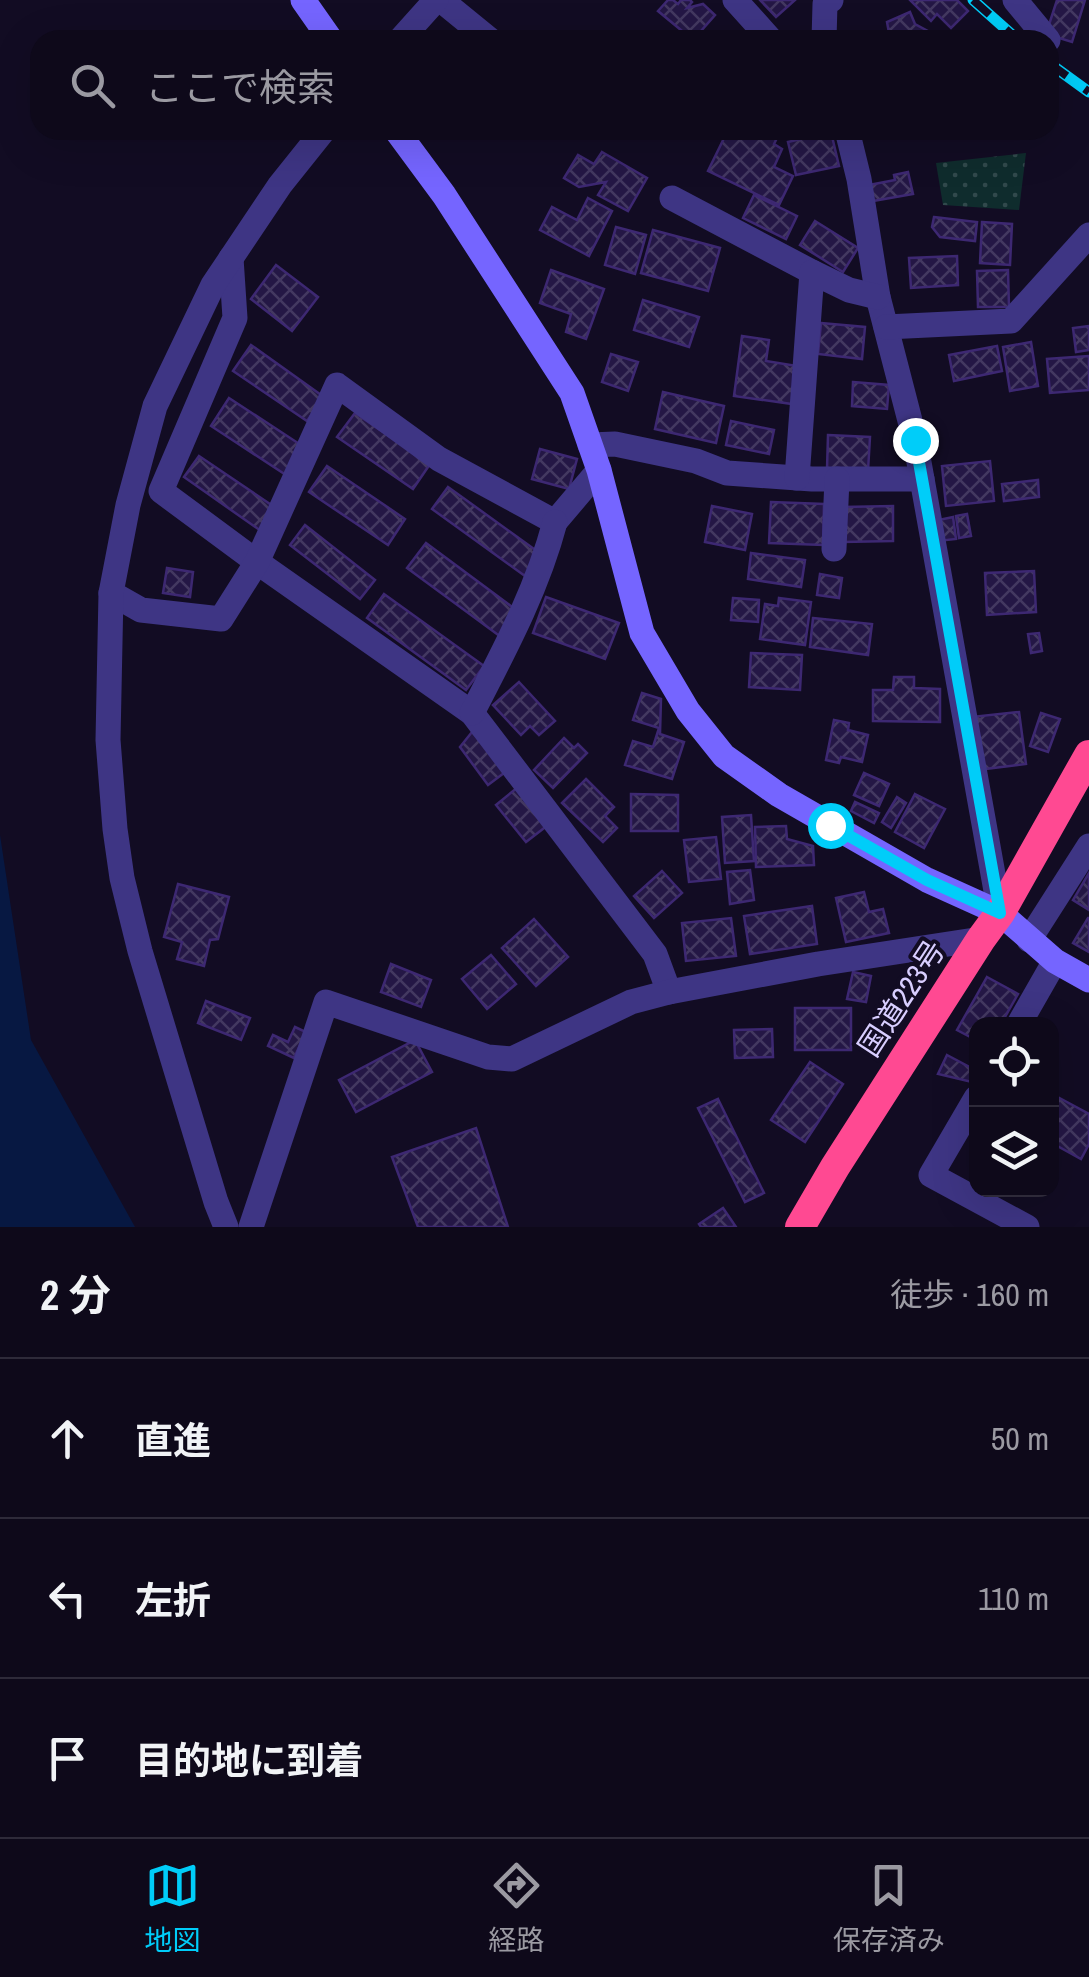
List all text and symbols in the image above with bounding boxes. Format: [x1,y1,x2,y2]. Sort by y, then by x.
search box [30,30,1059,140]
icon: search [65,58,120,113]
text: ここで検索 [145,62,335,113]
route end [893,418,939,464]
route start [808,803,854,849]
street label: 国道223号 [849,932,953,1064]
map controls [969,1017,1059,1197]
button: locate [969,1017,1059,1107]
button: layers [969,1107,1059,1197]
text: 2 分 [40,1267,111,1323]
text: 徒歩 · 160 m [890,1273,1049,1316]
icon: ahead [40,1411,95,1466]
text: 直進 [135,1415,211,1466]
text: 50 m [991,1417,1049,1460]
icon: left [40,1571,95,1626]
text: 左折 [135,1575,211,1626]
text: 110 m [978,1577,1049,1620]
icon: arrive [40,1731,95,1786]
text: 目的地に到着 [135,1735,363,1786]
tab: 地図 [144,1858,200,1959]
tab: 経路 [488,1858,545,1959]
tab: 保存済み [833,1858,945,1959]

